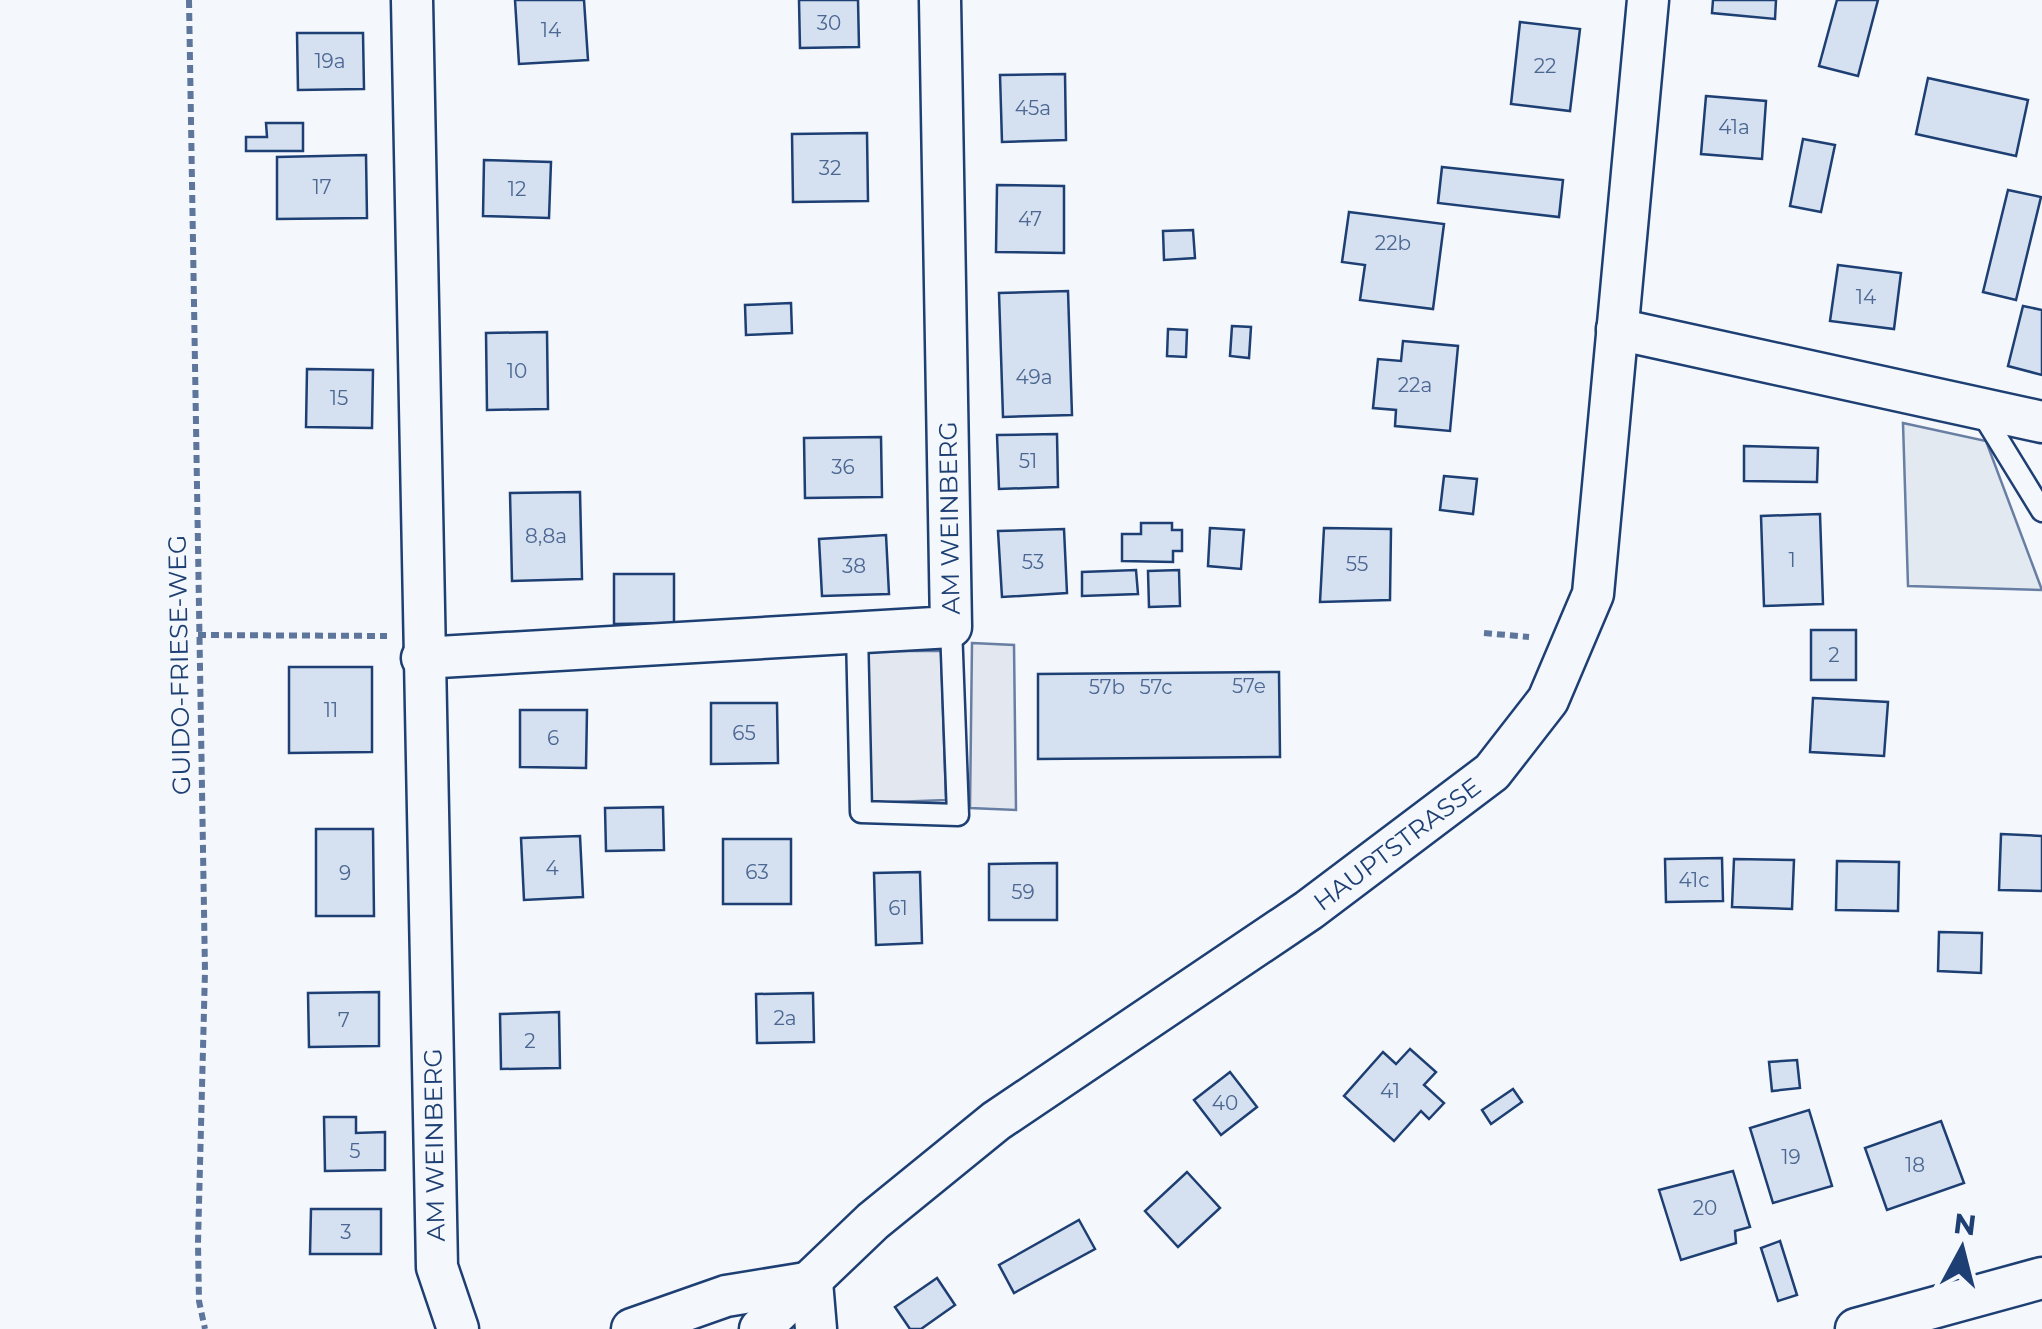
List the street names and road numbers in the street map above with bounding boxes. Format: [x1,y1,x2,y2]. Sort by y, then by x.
street label: AM WEINBERG [932,421,966,615]
street label: GUIDO-FRIESE-WEG [162,535,196,795]
street label: HAUPTSTRASSE [1307,771,1487,917]
street label: AM WEINBERG [417,1048,451,1242]

